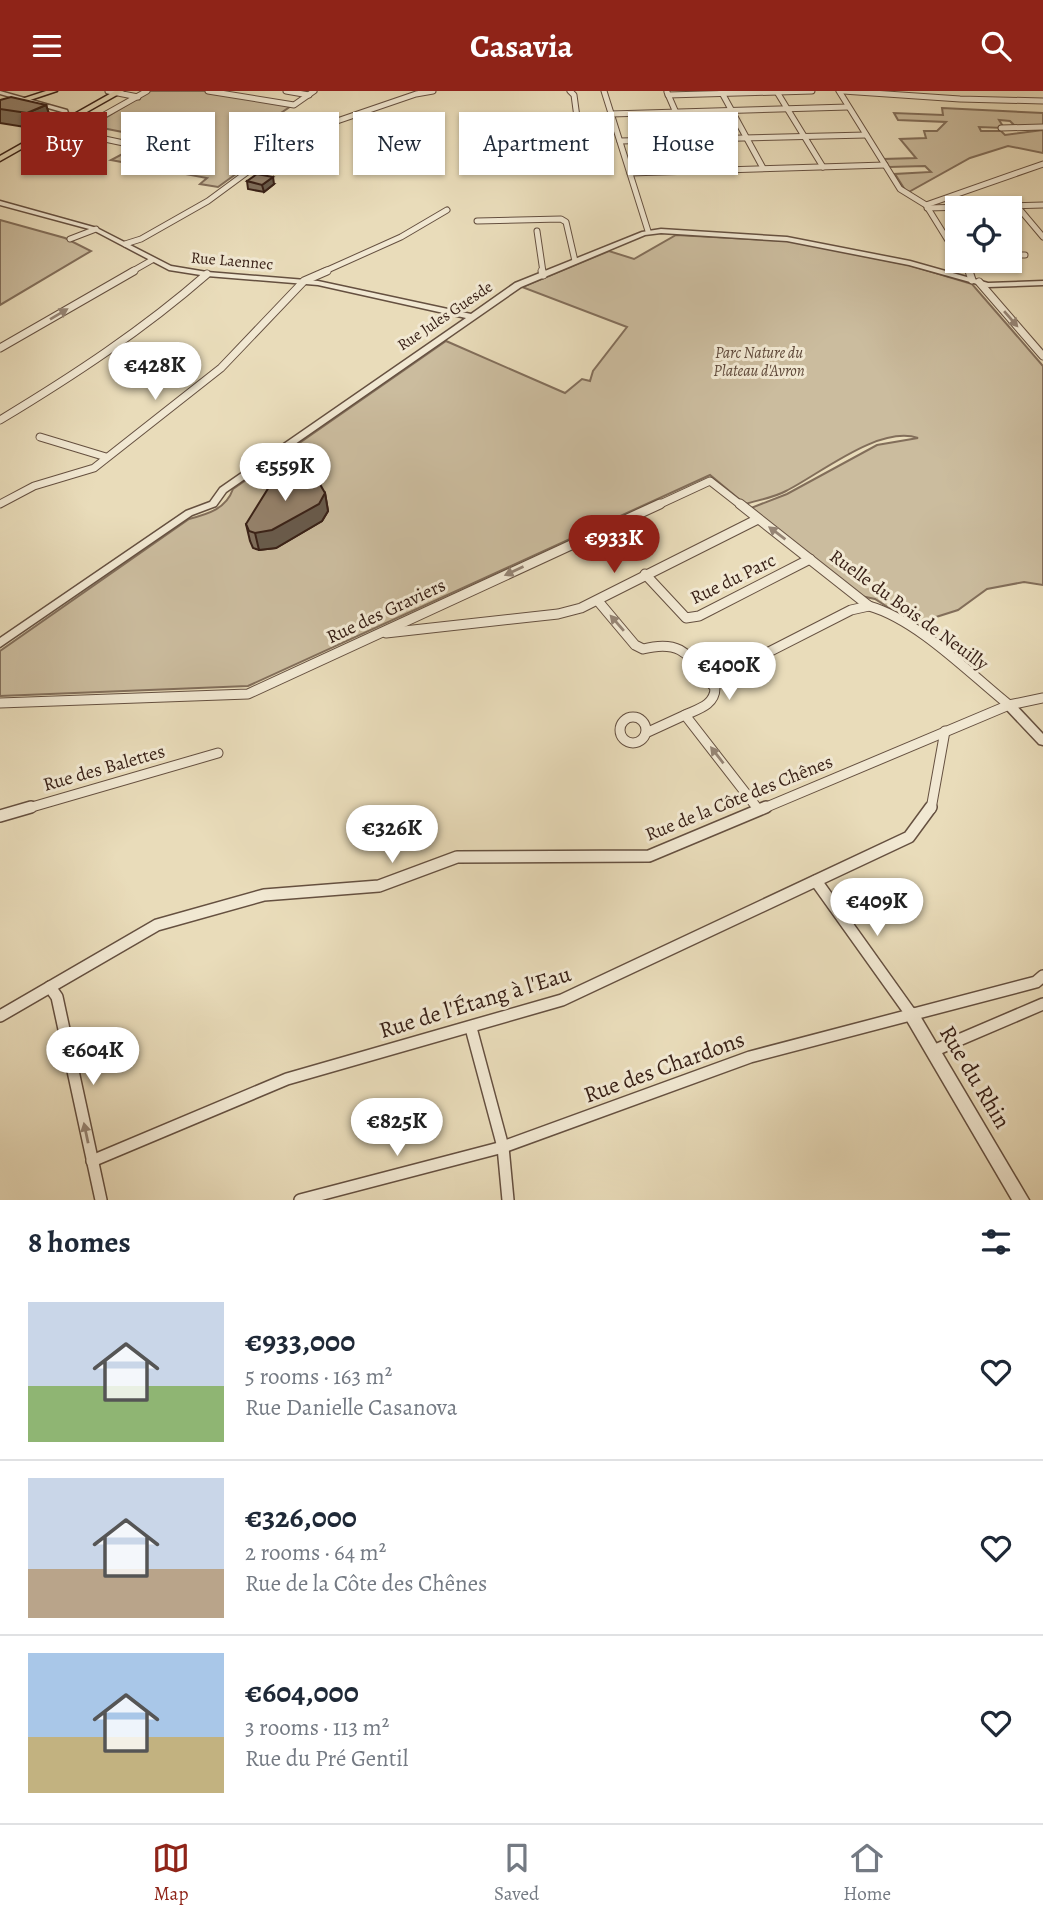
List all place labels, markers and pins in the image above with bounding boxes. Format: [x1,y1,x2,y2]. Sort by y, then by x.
pin: €428K [106,343,204,402]
pin: €559K [236,443,334,503]
pin: €933K [565,515,663,575]
pin: €400K [680,643,778,702]
pin: €326K [343,805,441,865]
pin: €409K [828,879,926,938]
pin: €604K [44,1027,142,1087]
pin: €825K [348,1098,446,1158]

